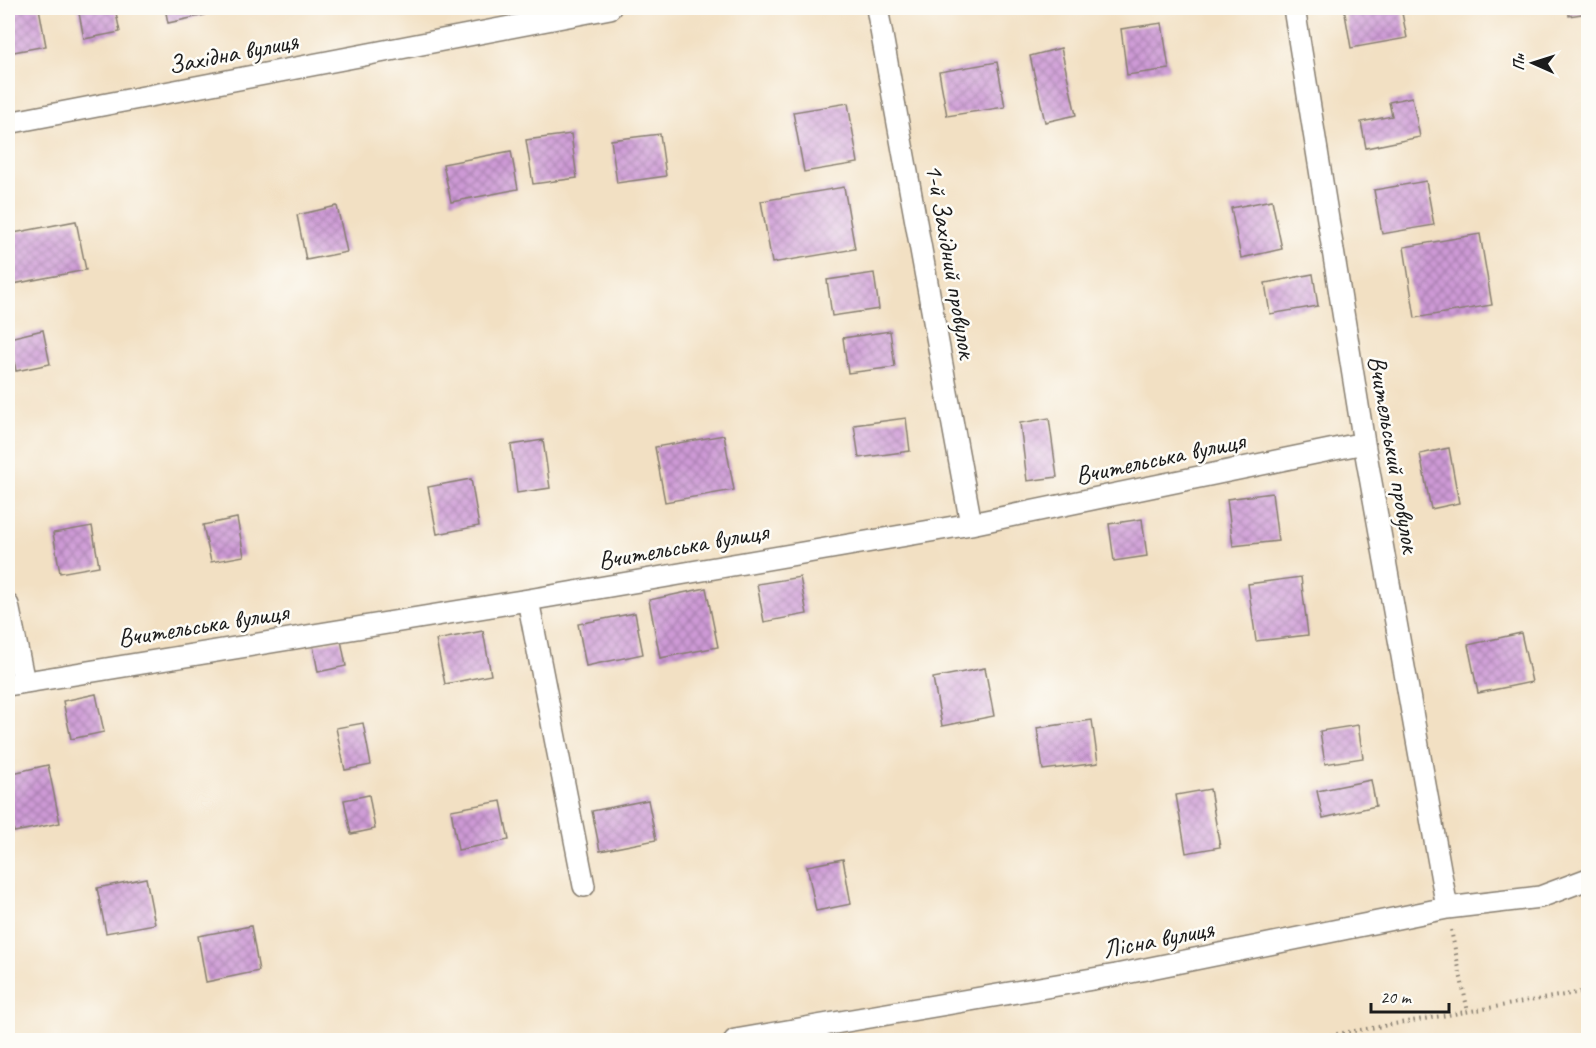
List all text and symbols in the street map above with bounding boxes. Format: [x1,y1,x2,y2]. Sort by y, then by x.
street label: Західна вулиця [165,24,302,82]
north arrow [1503,33,1563,93]
text: Пн [1509,52,1529,71]
street label: 1-й Західний провулок [918,161,985,363]
street label: Вчительський провулок [1360,353,1428,558]
street label: Вчительська вулиця [1072,424,1250,492]
street label: Вчительська вулиця [595,514,773,577]
street label: Вчительська вулиця [115,595,293,655]
street label: Лісна вулиця [1100,912,1218,966]
scale bar [1371,976,1449,1014]
text: 20 m [1380,986,1413,1008]

